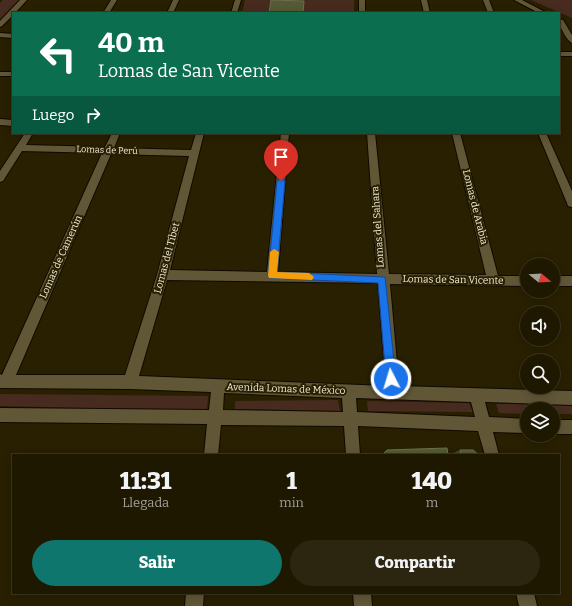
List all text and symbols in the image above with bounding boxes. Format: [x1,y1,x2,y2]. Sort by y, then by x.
text: 40 m [98,26,165,59]
icon: left [32,28,84,80]
text: Lomas de San Vicente [98,60,280,82]
icon: right [82,104,104,126]
text: Luego [32,106,74,124]
pin [264,140,298,181]
street label: Lomas de Perú [76,144,138,156]
icon: arrive [270,146,292,168]
street label: Lomas de Arabia [460,168,490,246]
street label: Lomas del Sahara [369,185,387,268]
street label: Lomas de Camerún [36,212,85,301]
street label: Lomas del Tíbet [151,221,182,295]
north arrow [520,258,560,298]
map controls [520,258,560,442]
street label: Lomas de San Vicente [402,273,504,287]
button: sound [520,306,560,346]
button: search [520,354,560,394]
position arrow [370,358,412,400]
street label: Avenida Lomas de México [226,381,346,397]
button: layers [520,402,560,442]
text: 11:31 [120,467,171,495]
text: 1 [286,467,297,495]
text: 140 [412,467,452,495]
text: Llegada [122,495,169,510]
text: min [279,495,304,510]
text: m [426,495,438,510]
button: Salir [32,540,282,586]
button: Compartir [290,540,540,586]

